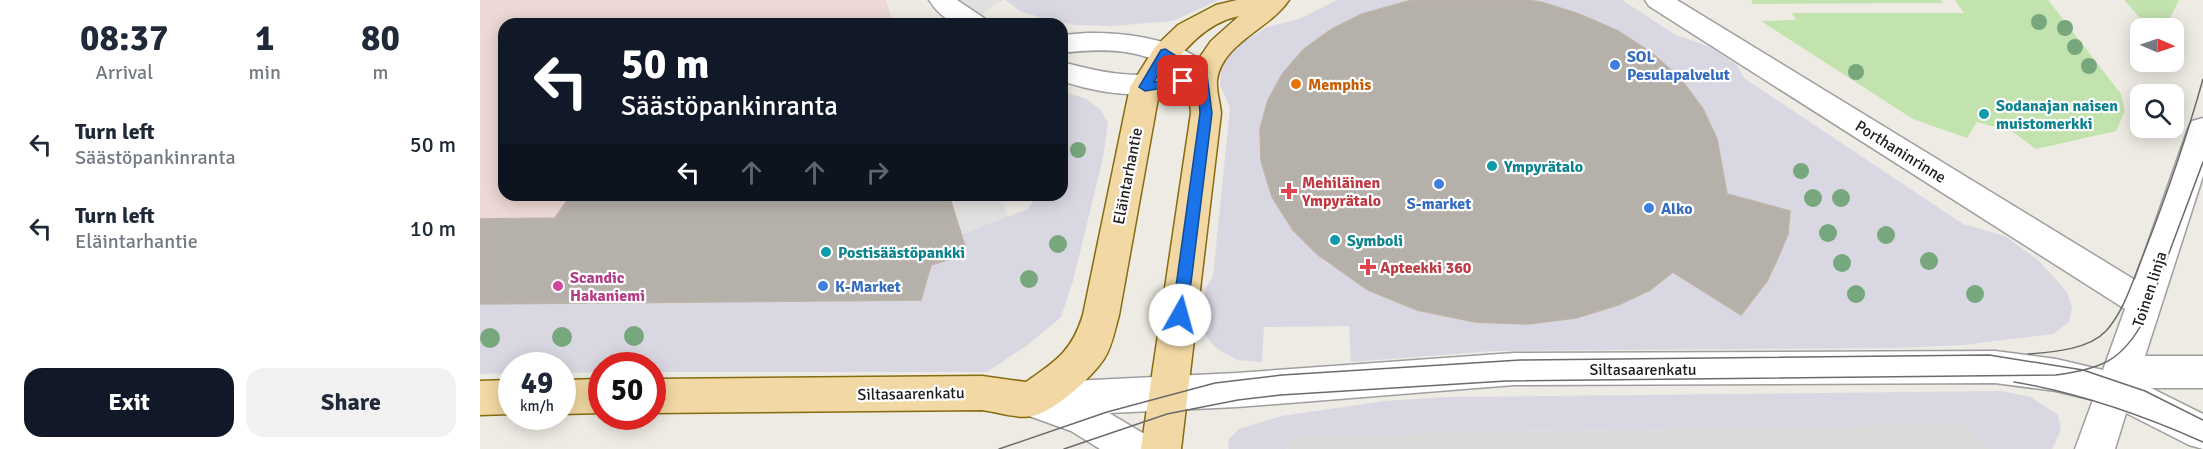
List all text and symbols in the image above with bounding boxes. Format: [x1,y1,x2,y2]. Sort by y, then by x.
text: 08:37 [80,16,168,61]
text: 1 [255,16,274,61]
text: 80 [361,16,400,61]
north arrow [2130,18,2184,72]
map controls [2130,18,2184,138]
text: 50 m [621,39,710,90]
icon: left [522,42,600,120]
place label: SOL Pesulapalvelut [1627,47,1730,85]
pin [1157,55,1208,106]
marker: SOL Pesulapalvelut [1608,58,1622,72]
text: Arrival [95,60,153,85]
text: min [249,60,281,85]
text: m [372,60,388,85]
icon: arrive [1166,64,1199,97]
place label: Memphis [1308,75,1371,95]
marker: Memphis [1289,77,1303,91]
button: search [2130,84,2184,138]
text: Säästöpankinranta [621,90,838,123]
place label: Sodanajan naisen muistomerkki [1996,96,2118,134]
marker: Sodanajan naisen muistomerkki [1977,107,1991,121]
street label: Porthaninrinne [1851,116,1950,188]
text: Turn left [75,118,155,145]
street label: Eläintarhantie [1109,126,1147,226]
icon: left [24,128,57,161]
text: 50 m [410,131,456,158]
text: Säästöpankinranta [75,145,236,170]
icon: left [672,156,705,189]
icon: ahead [735,156,768,189]
icon: ahead [798,156,831,189]
icon: right [861,156,894,189]
place label: Ympyrätalo [1503,157,1583,177]
marker: Ympyrätalo [1485,159,1499,173]
place label: Mehiläinen Ympyrätalo [1301,173,1381,211]
marker: S-market [1432,177,1446,191]
marker: Mehiläinen Ympyrätalo [1280,182,1298,200]
place label: S-market [1407,194,1471,214]
place label: Alko [1661,199,1693,219]
marker: Alko [1642,201,1656,215]
text: Turn left [75,202,155,229]
icon: left [24,212,57,245]
text: 10 m [410,215,456,242]
text: Eläintarhantie [75,229,198,254]
place label: Symboli [1347,231,1403,251]
marker: Symboli [1328,233,1342,247]
place label: Postisäästöpankki [838,243,965,263]
marker: Postisäästöpankki [819,245,833,259]
street label: Toinen linja [2128,249,2172,330]
place label: Apteekki 360 [1380,258,1472,278]
marker: Apteekki 360 [1361,260,1375,274]
place label: Scandic Hakaniemi [570,268,645,306]
place label: K-Market [835,277,901,297]
marker: Scandic Hakaniemi [551,279,565,293]
marker: K-Market [816,279,830,293]
position arrow [1148,283,1212,347]
speed limit sign: 50 [588,352,666,430]
street label: Siltasaarenkatu [1589,360,1697,380]
text: 49 [521,365,553,402]
button: Exit [24,368,234,437]
button: Share [246,368,456,437]
street label: Siltasaarenkatu [857,383,965,405]
text: km/h [520,397,554,415]

